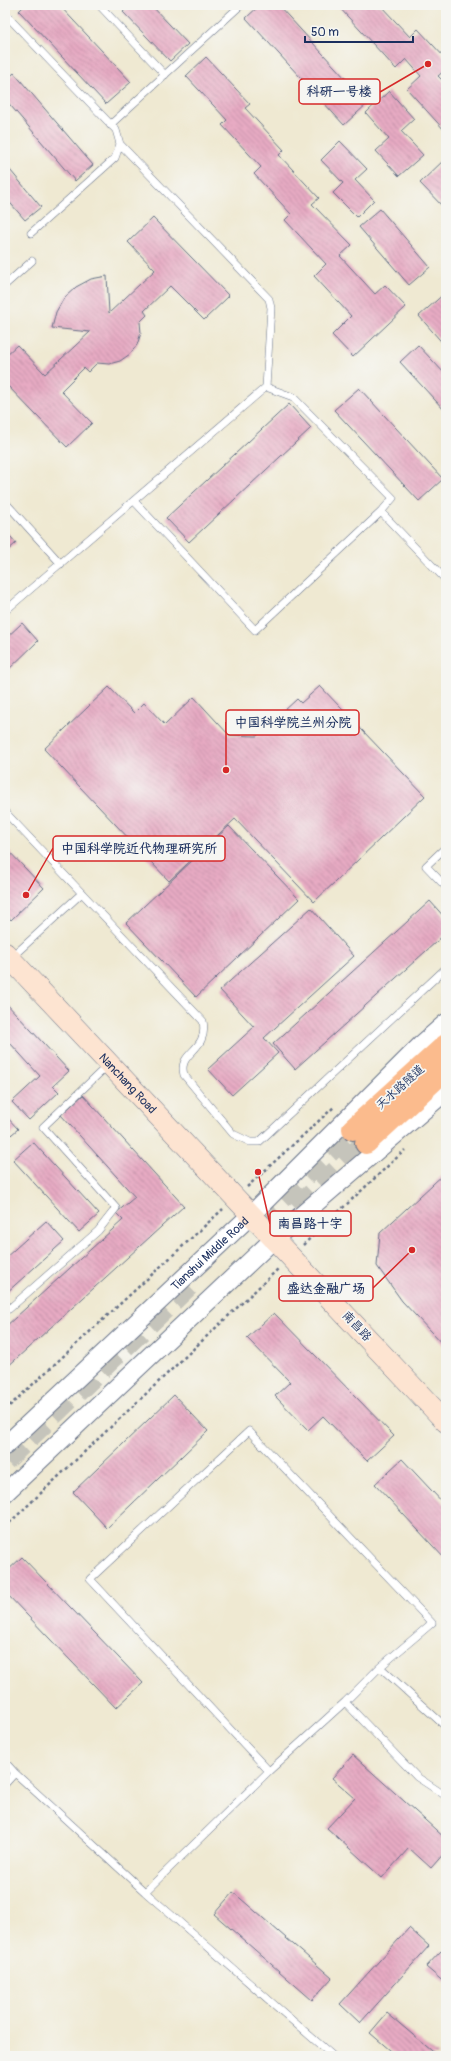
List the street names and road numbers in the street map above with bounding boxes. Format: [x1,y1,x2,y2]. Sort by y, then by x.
street label: Nanchang Road [95,1050,159,1117]
street label: 天水路隧道 [373,1062,428,1113]
street label: Tianshui Middle Road [168,1214,252,1294]
street label: 南昌路 [339,1308,374,1345]

